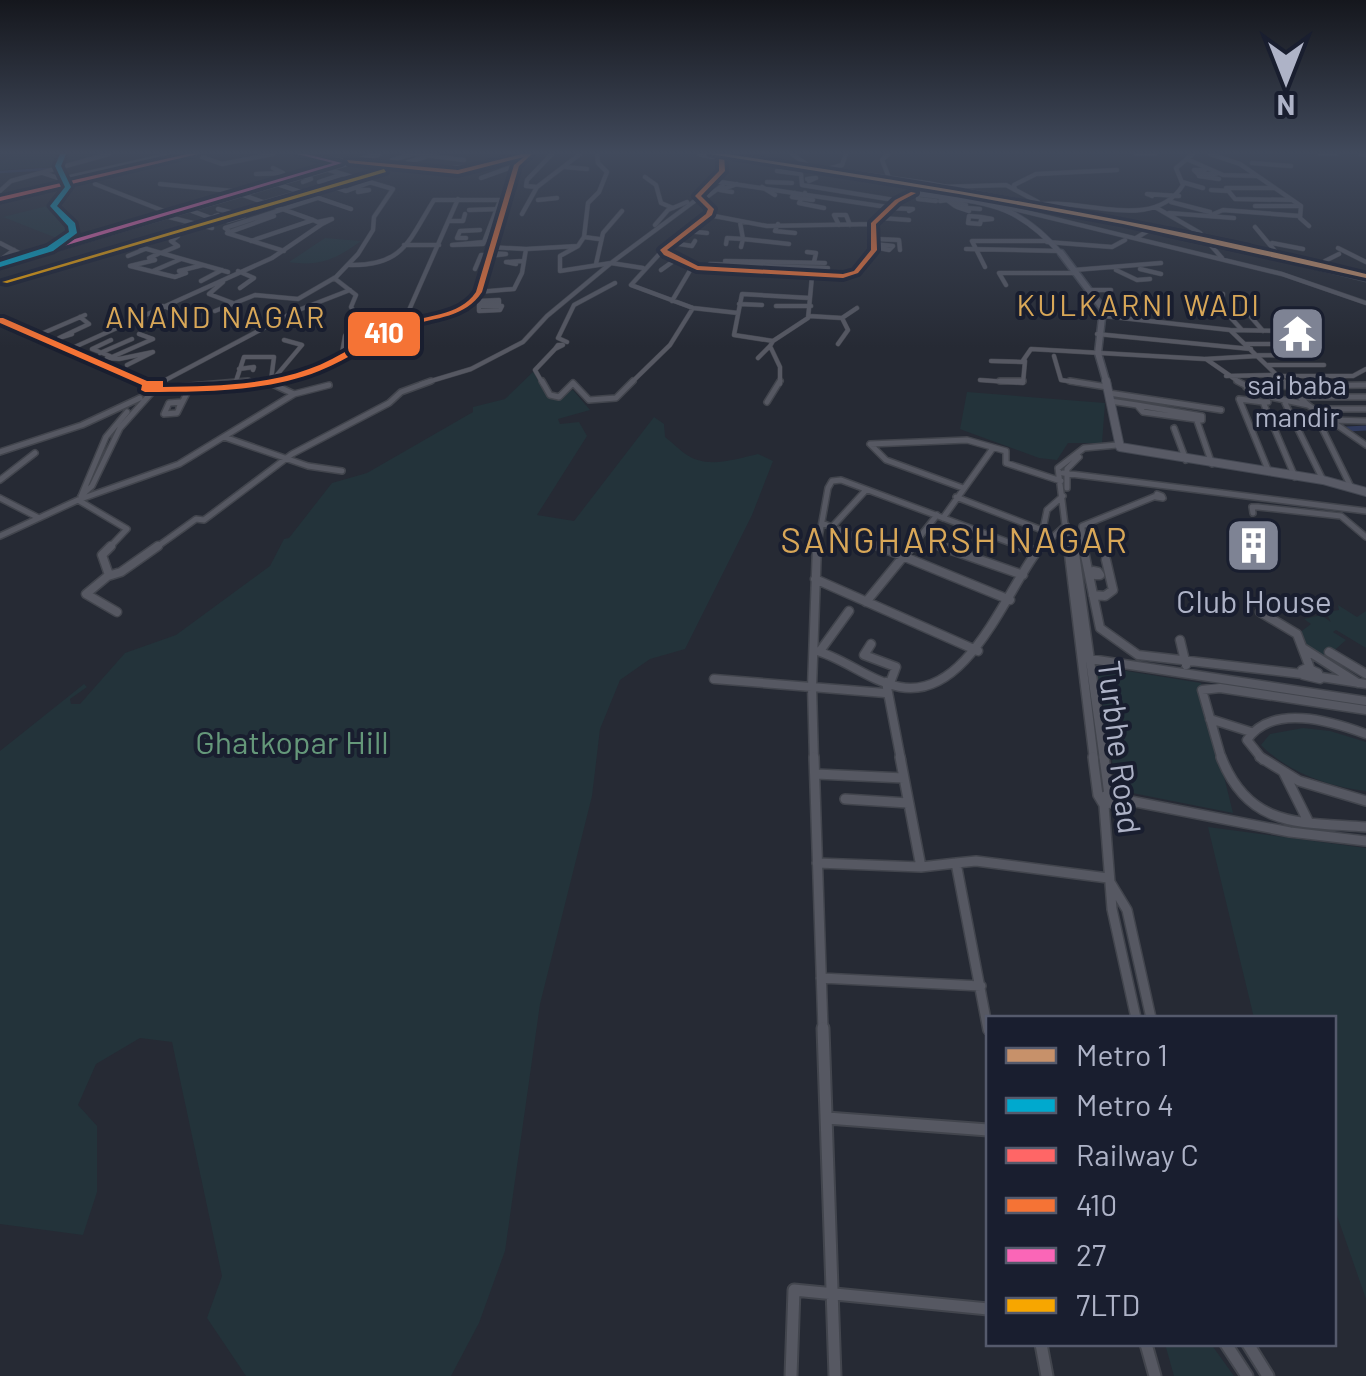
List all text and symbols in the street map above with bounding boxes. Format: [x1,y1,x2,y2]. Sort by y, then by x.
north arrow [1236,30,1336,130]
text: N [1277,89,1295,123]
district label: KULKARNI WADI [1016,286,1262,322]
district label: ANAND NAGAR [105,298,327,334]
temple icon: sai baba mandir [1267,303,1327,363]
line badge: 410 [346,310,422,358]
text: 410 [364,315,404,349]
place label: sai baba mandir [1247,367,1347,433]
building icon: Club House [1224,516,1284,576]
district label: SANGHARSH NAGAR [780,518,1130,560]
place label: Club House [1176,581,1332,619]
street label: Turbhe Road [1092,658,1150,836]
park label: Ghatkopar Hill [195,722,389,760]
legend [986,1016,1336,1346]
text: Metro 1 [1076,1036,1168,1072]
text: Metro 4 [1076,1086,1174,1122]
text: Railway C [1076,1136,1199,1172]
text: 410 [1076,1186,1117,1222]
text: 27 [1076,1236,1106,1272]
text: 7LTD [1076,1286,1140,1322]

